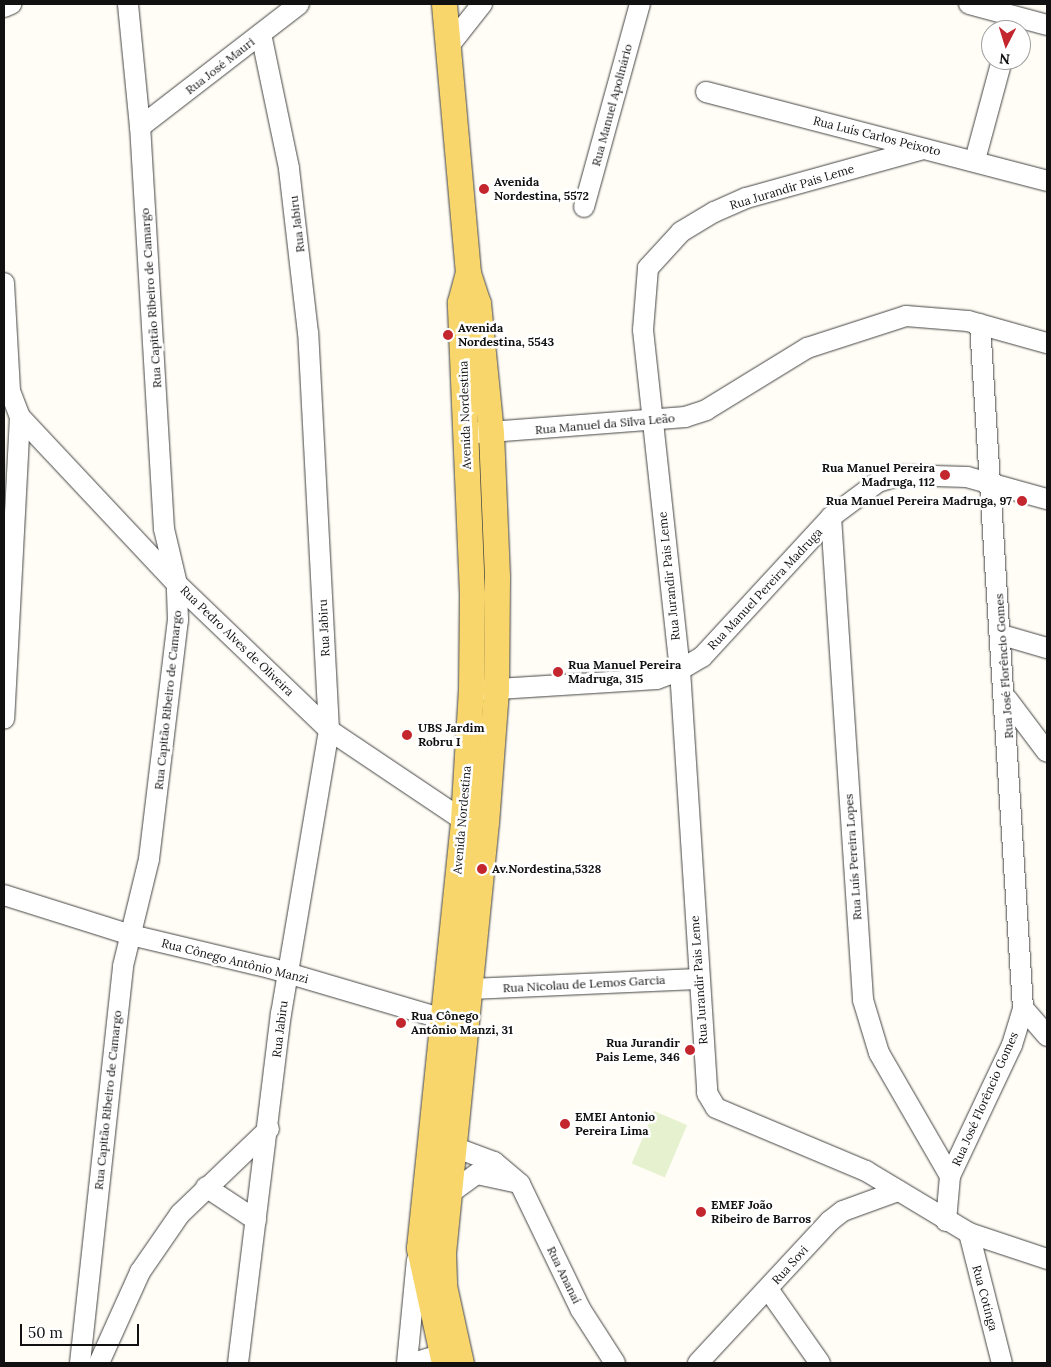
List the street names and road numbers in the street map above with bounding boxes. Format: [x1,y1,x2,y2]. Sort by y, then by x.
street label: Rua José Mauri [183,35,257,97]
street label: Rua Manuel Apolinário [589,42,635,168]
street label: Rua Luís Carlos Peixoto [812,113,942,159]
street label: Rua Jurandir Pais Leme [728,161,856,213]
street label: Rua Jabiru [286,195,308,253]
street label: Rua Capitão Ribeiro de Camargo [138,207,164,389]
street label: Avenida Nordestina [456,360,474,470]
street label: Rua Manuel da Silva Leão [534,411,676,437]
street label: Rua Jurandir Pais Leme [655,511,683,641]
street label: Rua Manuel Pereira Madruga [705,525,825,653]
street label: Rua Pedro Alves de Oliveira [177,583,297,699]
street label: Rua José Florêncio Gomes [992,593,1016,739]
street label: Rua Jabiru [315,599,333,657]
street label: Rua Capitão Ribeiro de Camargo [151,609,185,791]
street label: Avenida Nordestina [450,765,474,875]
street label: Rua Luís Pereira Lopes [841,793,865,921]
street label: Rua Jurandir Pais Leme [687,915,711,1045]
street label: Rua Cônego Antônio Manzi [160,936,310,986]
street label: Rua Nicolau de Lemos Garcia [502,973,666,995]
street label: Rua Jabiru [269,1000,291,1058]
street label: Rua Capitão Ribeiro de Camargo [91,1009,125,1191]
street label: Rua José Florêncio Gomes [949,1030,1021,1168]
street label: Rua Sovi [769,1243,811,1287]
street label: Rua Ananaí [544,1244,584,1306]
street label: Rua Cotinga [969,1263,1001,1333]

